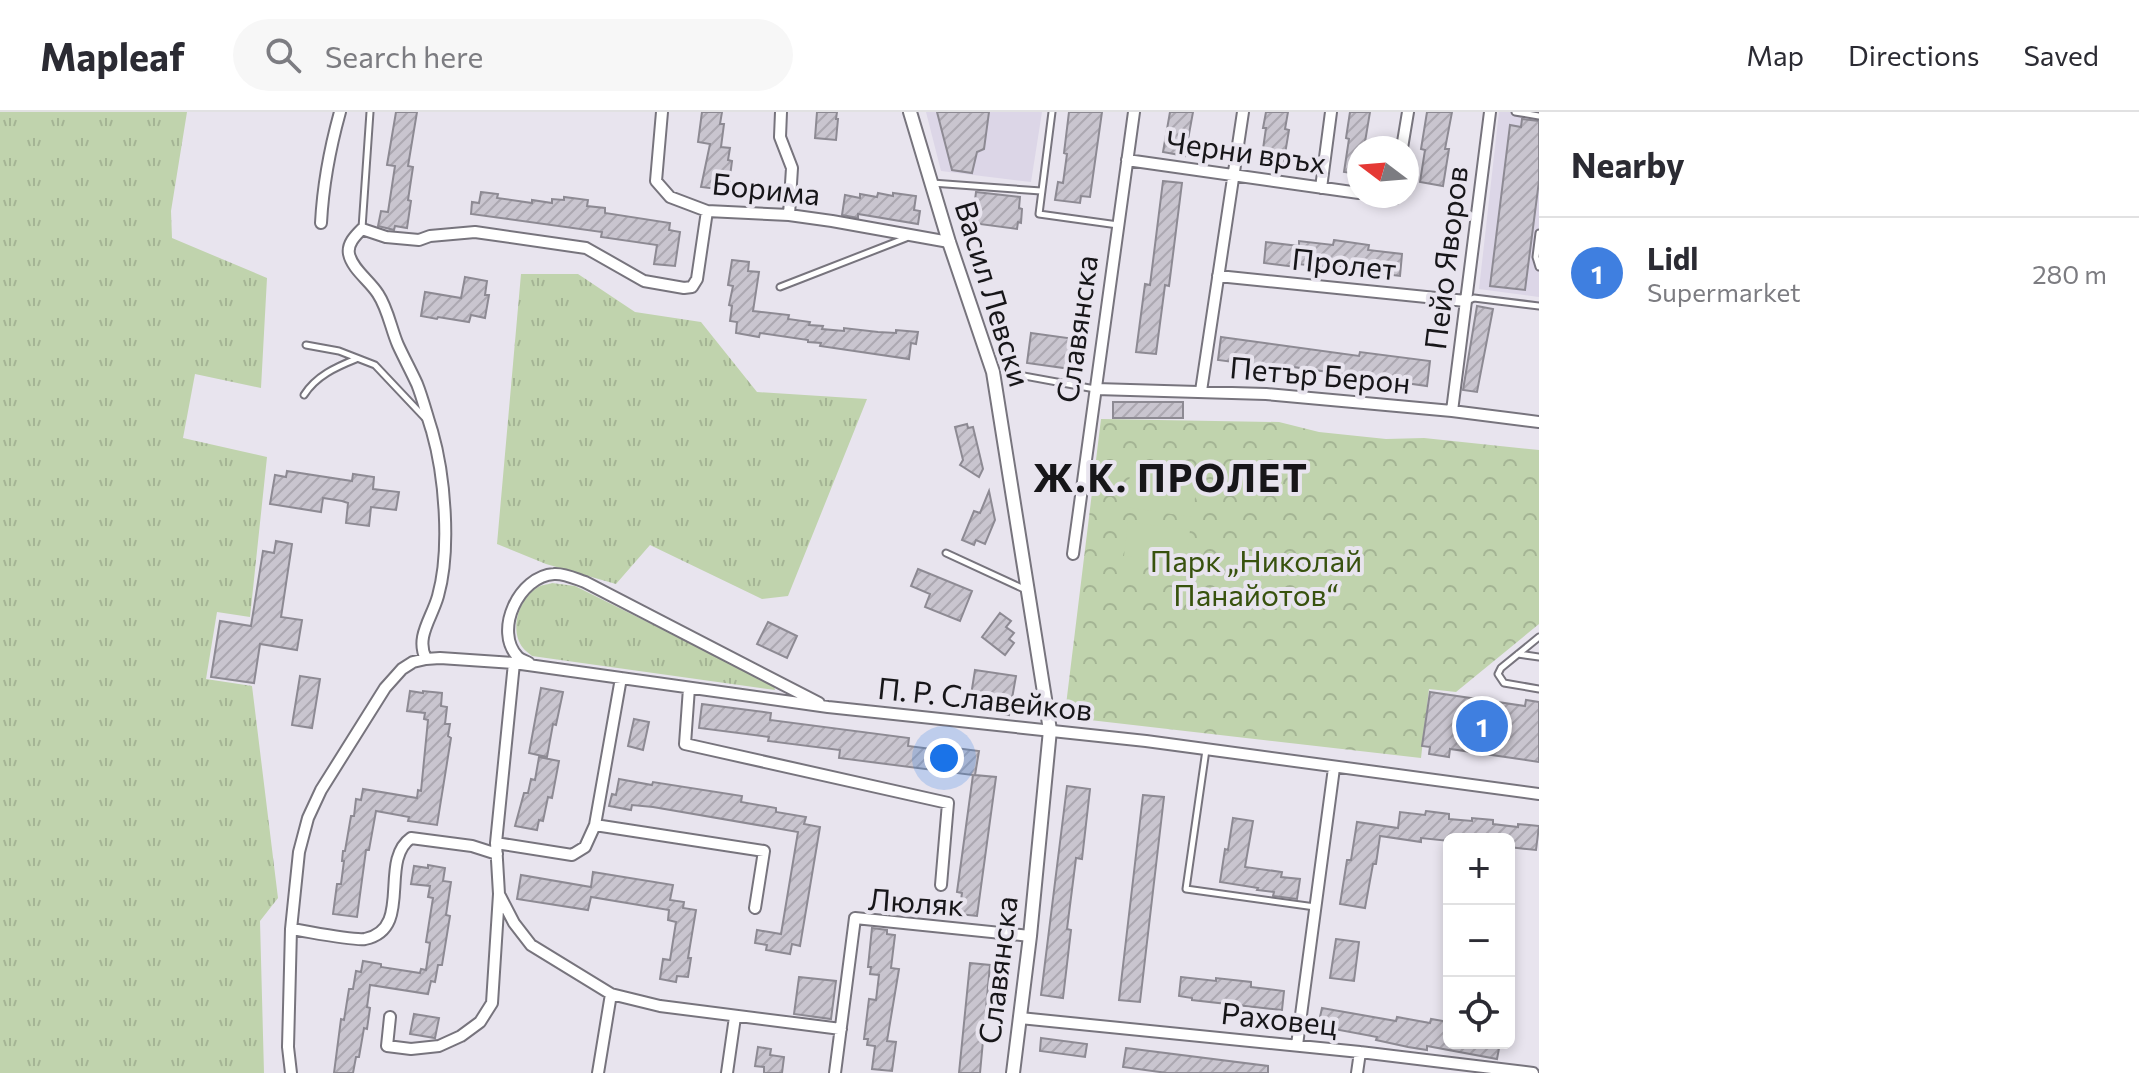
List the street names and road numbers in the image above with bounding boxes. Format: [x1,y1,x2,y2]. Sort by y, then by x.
street label: Черни връх [1164,121,1329,180]
street label: Борима [710,163,822,212]
street label: Пейо Яворов [1415,164,1474,351]
street label: Васил Левски [949,196,1040,391]
street label: Пролет [1290,239,1398,286]
street label: Славянска [1047,252,1104,405]
street label: Петър Берон [1228,347,1412,400]
street label: П. Р. Славейков [876,668,1094,727]
street label: Люляк [867,879,965,922]
street label: Славянска [969,894,1024,1046]
street label: Раховец [1219,993,1339,1042]

